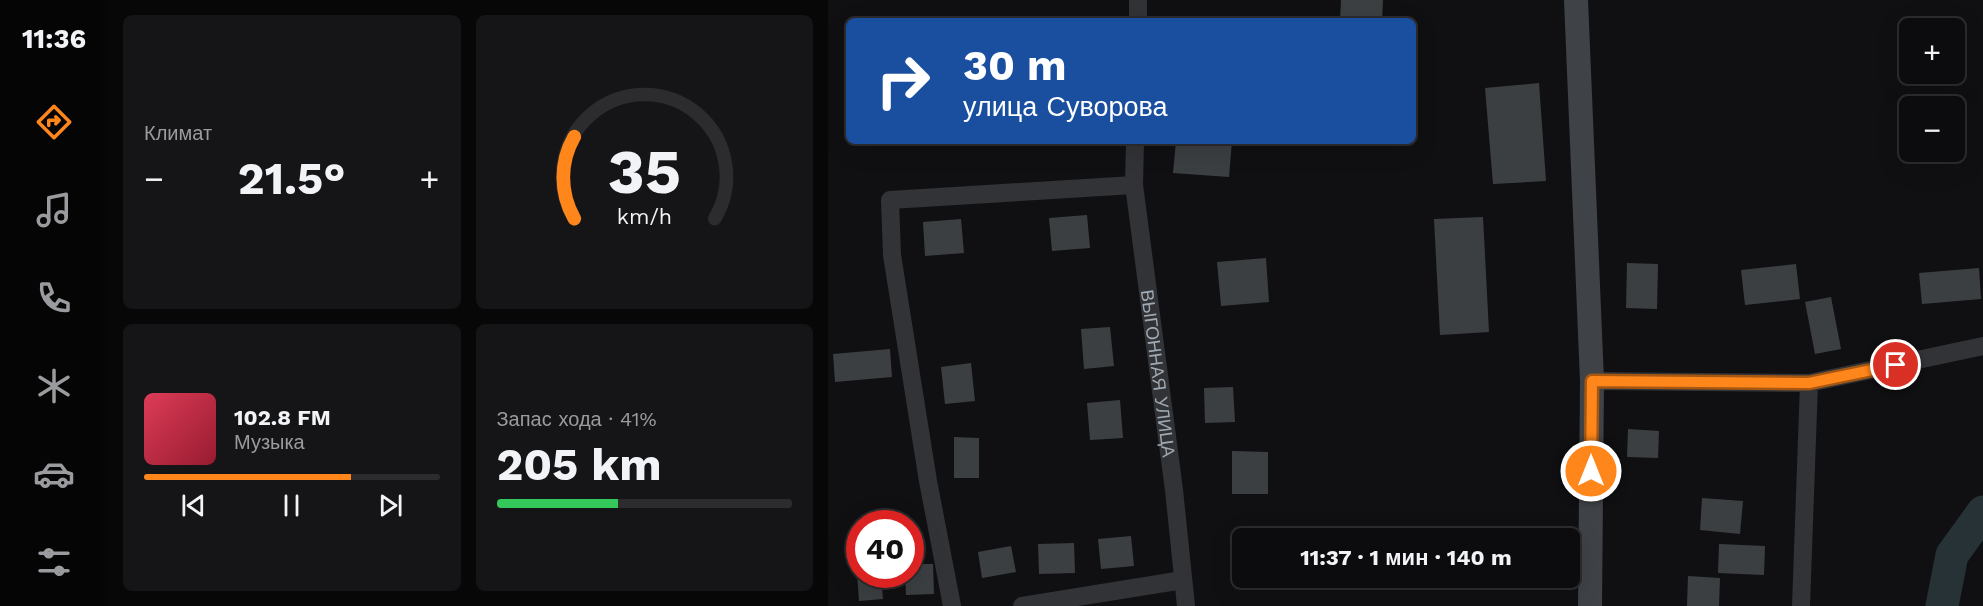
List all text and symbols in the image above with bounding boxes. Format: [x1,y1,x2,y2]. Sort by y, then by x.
map controls [1899,18,1965,162]
button: + [1899,18,1965,84]
text: 11:36 [22,23,86,55]
text: 30 m [963,41,1067,90]
icon: right [864,42,942,120]
text: улица Суворова [963,91,1168,123]
button: − [1899,96,1965,162]
icon: directions [33,101,75,143]
text: Климат [144,121,212,145]
text: 35 [608,135,681,208]
text: 21.5° [238,152,346,205]
text: − [144,159,164,198]
text: + [420,159,440,198]
icon: music [33,189,75,231]
text: km/h [617,204,672,229]
icon: phone [33,277,75,319]
street label: ВЫГОННАЯ УЛИЦА [1137,288,1180,458]
pin [1870,339,1921,390]
icon: arrive [1879,348,1912,381]
icon: climate [33,365,75,407]
text: 102.8 FM [234,405,331,430]
text: Запас хода · 41% [497,407,657,431]
text: Музыка [234,430,305,454]
text: 205 km [497,438,661,491]
position arrow [1559,439,1623,503]
icon: car [33,453,75,495]
icon: previous [177,489,210,522]
icon: pause [275,489,308,522]
icon: next [374,489,407,522]
speed limit sign: 40 [846,510,924,588]
icon: filters [33,541,75,583]
text: 11:37 · 1 мин · 140 m [1300,545,1512,570]

